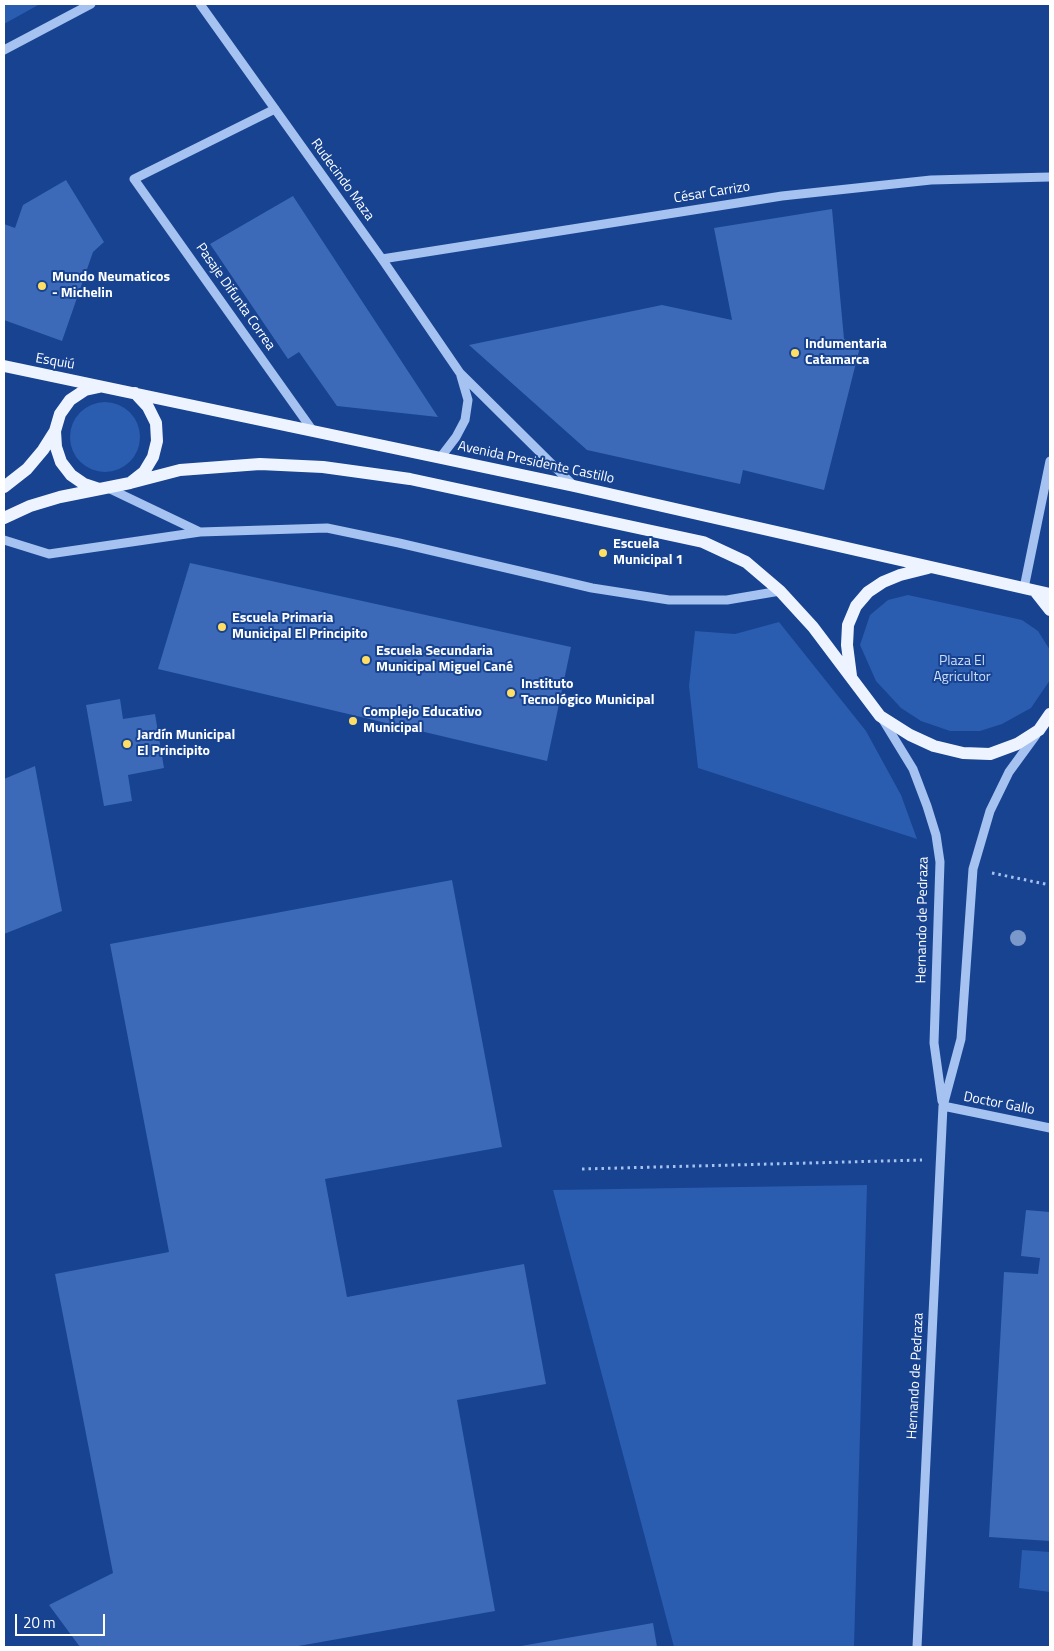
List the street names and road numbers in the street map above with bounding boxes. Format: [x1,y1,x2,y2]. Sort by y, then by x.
street label: Rudecindo Maza [307,136,377,224]
street label: César Carrizo [673,179,751,207]
street label: Pasaje Difunta Correa [192,240,278,354]
street label: Esquiú [34,350,76,374]
street label: Avenida Presidente Castillo [456,438,616,488]
street label: Hernando de Pedraza [913,856,933,984]
street label: Doctor Gallo [962,1089,1036,1119]
street label: Hernando de Pedraza [904,1312,928,1440]

